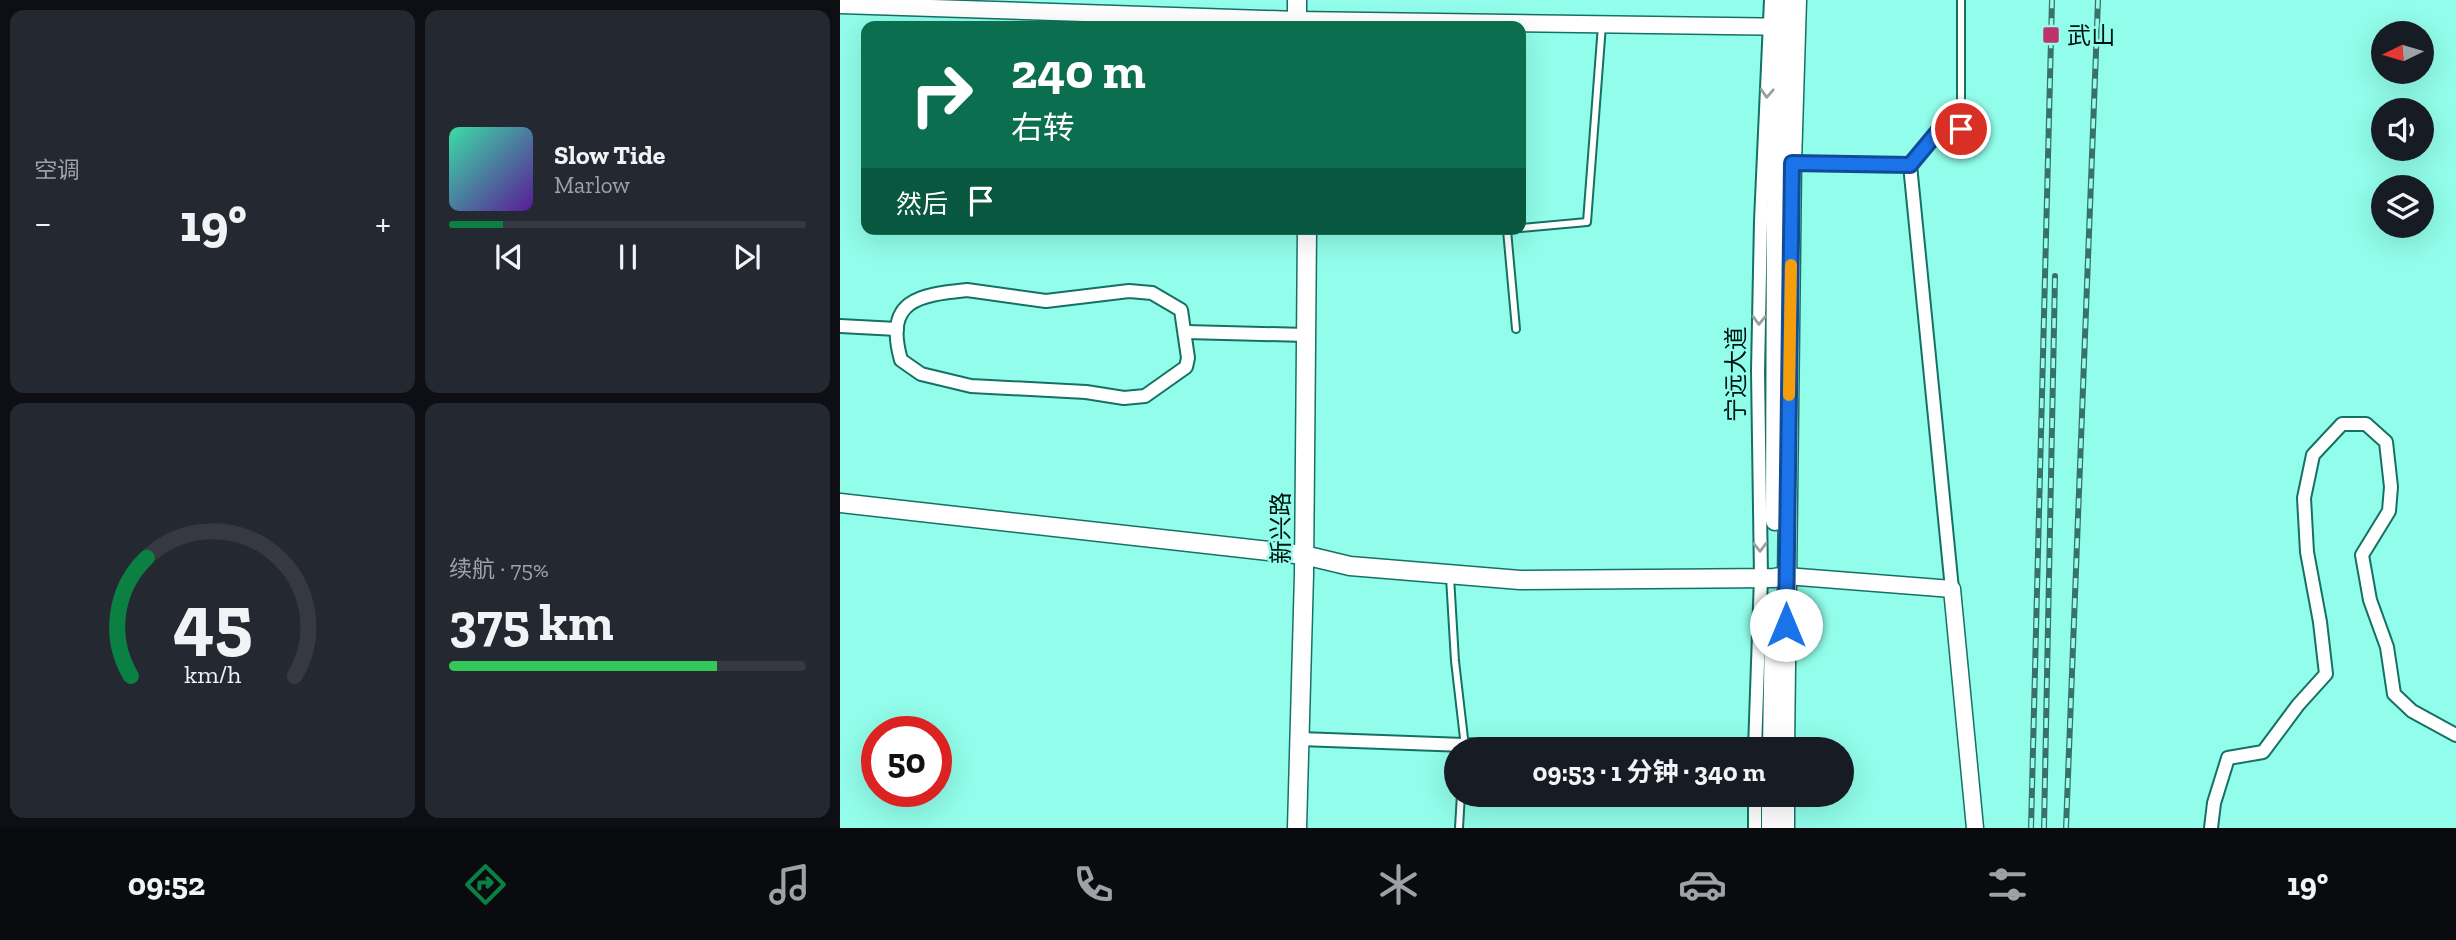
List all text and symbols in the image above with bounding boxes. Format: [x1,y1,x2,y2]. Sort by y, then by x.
place label: 武山 [2067,21,2115,50]
north arrow [2371,21,2434,84]
map controls [2371,21,2434,238]
marker: 武山 [2041,25,2061,45]
text: 240 m [1011,42,1146,101]
icon: right [896,49,987,140]
one-way arrow [1760,87,1775,98]
button: sound [2371,98,2434,161]
pin [1931,99,1991,159]
text: 右转 [1011,109,1075,147]
icon: arrive [1942,110,1980,148]
text: Slow Tide [554,139,665,171]
text: 空调 [34,156,80,184]
text: Marlow [554,171,630,199]
button: layers [2371,175,2434,238]
icon: arrive [962,182,1000,220]
text: 然后 [896,188,948,220]
text: 19° [180,192,247,254]
text: − [34,200,52,246]
text: + [375,200,391,246]
icon: previous [490,238,528,276]
icon: pause [609,238,647,276]
icon: next [728,238,766,276]
one-way arrow [1751,315,1767,326]
street label: 宁远大道 [1721,326,1750,422]
street label: 新兴路 [1266,492,1295,564]
one-way arrow [1753,542,1768,553]
text: 续航 · 75% [449,555,549,583]
text: 45 [173,578,252,666]
position arrow [1749,588,1823,662]
text: 375 km [449,591,614,653]
text: km/h [184,659,241,689]
speed limit sign: 50 [861,716,952,807]
text: 09:53 · 1 分钟 · 340 m [1533,756,1765,788]
icon: directions [461,860,510,909]
icon: music [765,860,814,909]
icon: phone [1069,860,1118,909]
icon: climate [1374,860,1423,909]
icon: car [1678,860,1727,909]
icon: filters [1983,860,2032,909]
text: 09:52 [128,865,205,903]
text: 19° [2287,865,2328,903]

